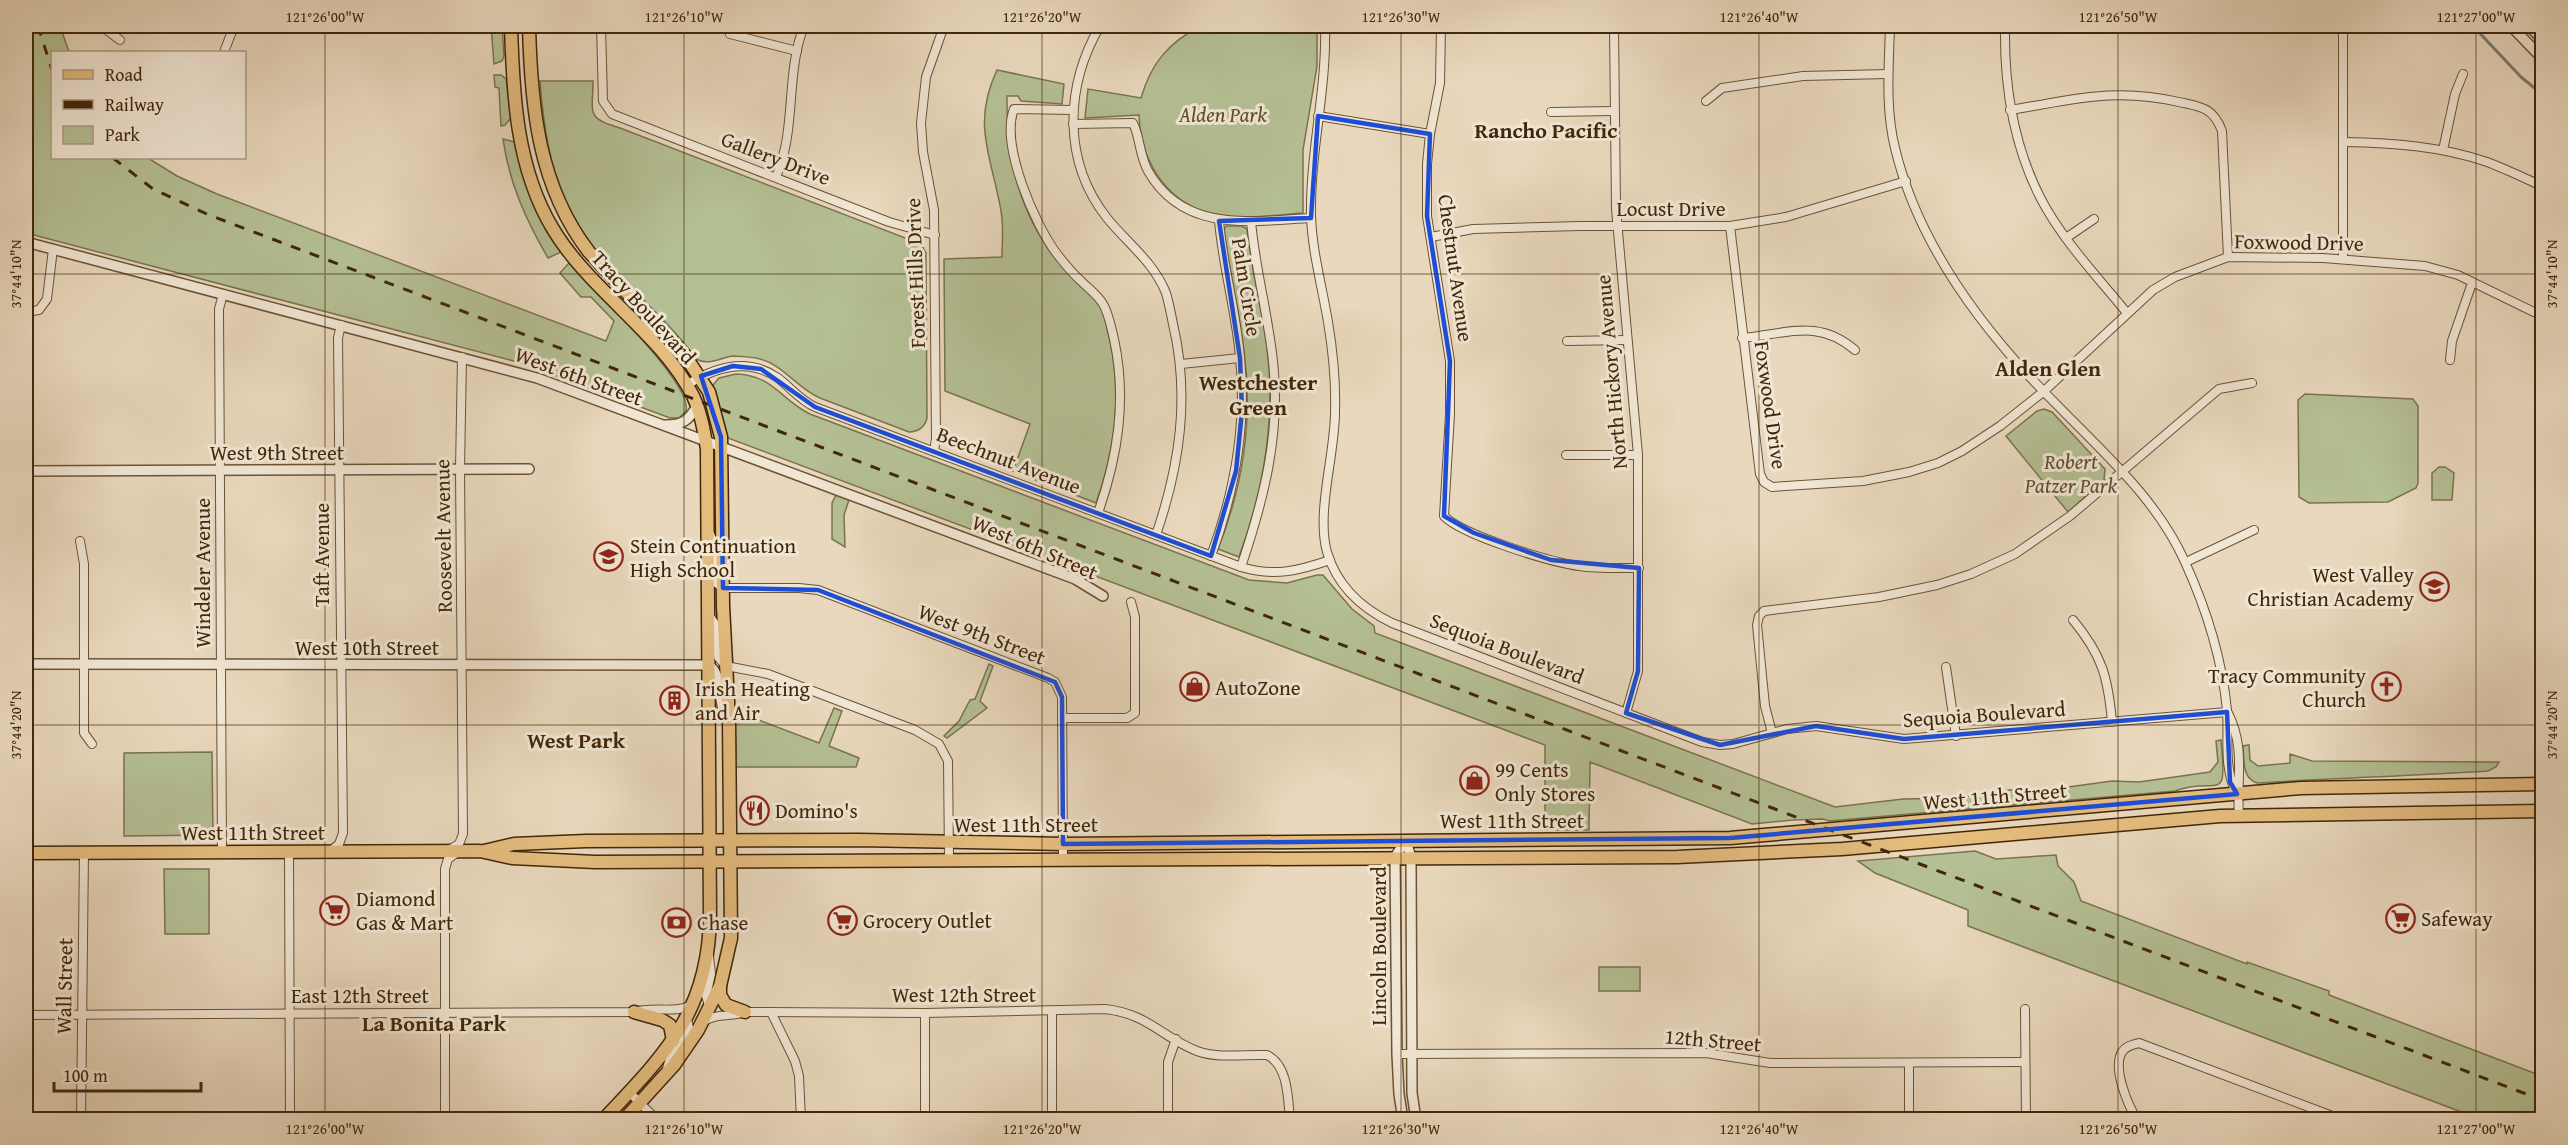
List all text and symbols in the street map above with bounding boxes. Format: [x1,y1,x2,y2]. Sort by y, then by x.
text: 121°26'00"W [285,6,365,27]
text: 121°26'10"W [644,6,724,27]
text: 121°26'20"W [1002,6,1082,27]
text: 121°26'30"W [1361,6,1441,27]
text: 121°26'40"W [1719,6,1799,27]
text: 121°26'50"W [2078,6,2158,27]
text: 121°27'00"W [2436,6,2516,27]
legend [51,51,246,159]
text: Road [105,61,143,88]
text: Railway [105,91,164,118]
park label: Alden Park [1178,99,1267,130]
district label: Rancho Pacific [1475,114,1617,146]
text: Park [105,121,141,148]
street label: Gallery Drive [717,123,835,193]
street label: Chestnut Avenue [1430,192,1482,344]
street label: Locust Drive [1616,193,1726,224]
street label: Forest Hills Drive [897,197,933,349]
street label: Foxwood Drive [2234,225,2364,259]
street label: Palm Circle [1224,236,1270,339]
text: 37°44'10"N [5,239,26,308]
text: 37°44'10"N [2541,239,2562,308]
street label: Tracy Boulevard [584,243,704,371]
street label: North Hickory Avenue [1587,273,1635,470]
street label: West 6th Street [511,338,648,414]
street label: Foxwood Drive [1747,339,1795,471]
district label: Alden Glen [1995,352,2101,384]
district label: Westchester Green [1199,366,1317,423]
street label: Beechnut Avenue [932,418,1086,502]
street label: West 9th Street [210,437,345,468]
park label: Robert Patzer Park [2024,446,2118,501]
street label: Roosevelt Avenue [426,459,460,613]
street label: Windeler Avenue [187,498,218,648]
street label: Taft Avenue [306,503,337,607]
street label: West 6th Street [967,506,1103,588]
place label: Stein Continuation High School [630,530,796,585]
school or university icon: Stein Continuation High School [593,541,625,573]
place label: West Valley Christian Academy [2248,559,2415,614]
school or university icon: West Valley Christian Academy [2419,570,2451,602]
street label: West 9th Street [914,595,1051,673]
street label: Sequoia Boulevard [1425,604,1589,692]
street label: West 10th Street [295,632,440,663]
place label: Tracy Community Church [2208,660,2367,715]
shop icon: AutoZone [1178,671,1210,703]
church icon: Tracy Community Church [2371,671,2403,703]
place label: AutoZone [1215,672,1301,703]
place label: Irish Heating and Air [695,673,811,728]
building icon: Irish Heating and Air [658,684,690,716]
text: 37°44'20"N [5,690,26,759]
text: 37°44'20"N [2541,690,2562,759]
street label: Sequoia Boulevard [1902,693,2067,735]
district label: West Park [527,724,625,756]
place label: 99 Cents Only Stores [1495,754,1595,809]
shop icon: 99 Cents Only Stores [1458,765,1490,797]
street label: West 11th Street [1922,774,2069,818]
restaurant icon: Domino's [738,794,770,826]
place label: Domino's [775,795,858,826]
street label: West 11th Street [1440,805,1585,836]
street label: West 11th Street [954,809,1099,840]
street label: West 11th Street [181,817,326,848]
street label: Lincoln Boulevard [1363,865,1394,1026]
place label: Diamond Gas & Mart [356,883,454,938]
supermarket icon: Diamond Gas & Mart [319,894,351,926]
supermarket icon: Safeway [2384,902,2416,934]
place label: Safeway [2421,903,2493,934]
supermarket icon: Grocery Outlet [826,904,858,936]
place label: Grocery Outlet [863,905,993,936]
bank icon: Chase [660,906,692,938]
place label: Chase [697,907,748,938]
street label: Wall Street [48,937,80,1035]
street label: West 12th Street [892,979,1037,1010]
street label: East 12th Street [291,980,430,1011]
district label: La Bonita Park [362,1007,506,1039]
street label: 12th Street [1663,1020,1763,1060]
scale bar [54,1055,201,1093]
text: 100 m [63,1062,108,1089]
text: 121°26'00"W [285,1118,365,1139]
text: 121°26'10"W [644,1118,724,1139]
text: 121°26'20"W [1002,1118,1082,1139]
text: 121°26'30"W [1361,1118,1441,1139]
text: 121°26'40"W [1719,1118,1799,1139]
text: 121°26'50"W [2078,1118,2158,1139]
text: 121°27'00"W [2436,1118,2516,1139]

